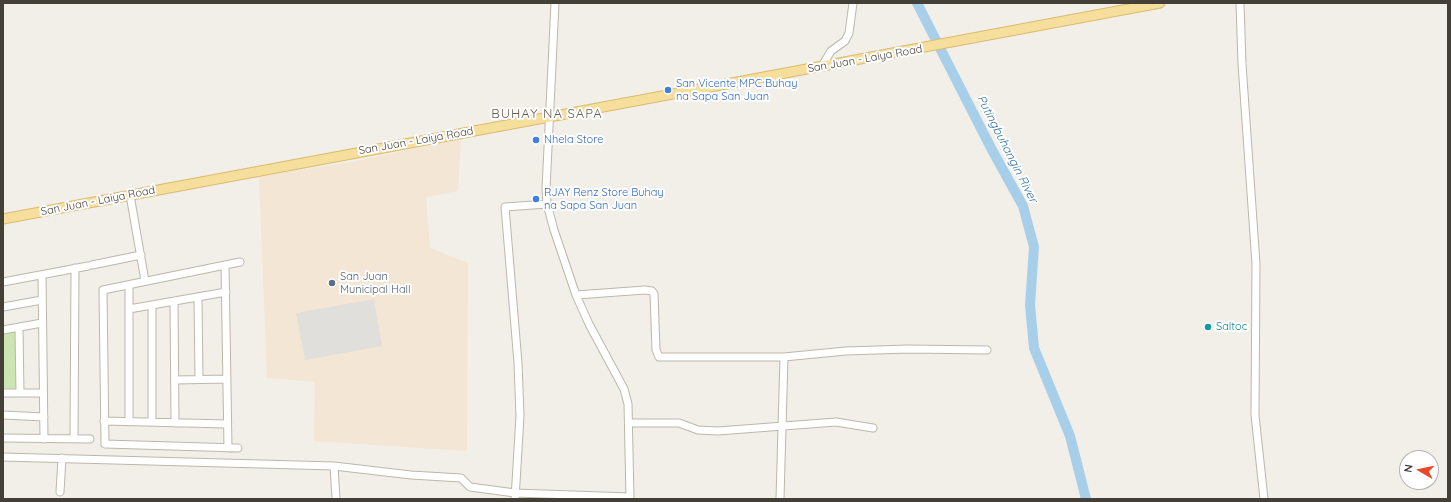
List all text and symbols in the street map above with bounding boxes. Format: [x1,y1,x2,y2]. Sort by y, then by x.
street label: San Juan - Laiya Road [807,42,923,76]
place label: San Vicente MPC Buhay na Sapa San Juan [676,77,797,103]
marker: San Vicente MPC Buhay na Sapa San Juan [663,85,673,95]
water label: Putingbuhangin River [974,93,1040,205]
district label: BUHAY NA SAPA [491,106,603,122]
street label: San Juan - Laiya Road [358,124,474,158]
place label: Nhela Store [544,133,603,147]
marker: Nhela Store [531,135,541,145]
street label: San Juan - Laiya Road [40,183,156,219]
place label: RJAY Renz Store Buhay na Sapa San Juan [544,186,664,212]
marker: RJAY Renz Store Buhay na Sapa San Juan [531,194,541,204]
place label: San Juan Municipal Hall [340,270,411,296]
marker: San Juan Municipal Hall [327,278,337,288]
place label: Saltoc [1216,320,1247,334]
marker: Saltoc [1203,322,1213,332]
north arrow [1399,450,1439,490]
text: N [1401,463,1416,473]

